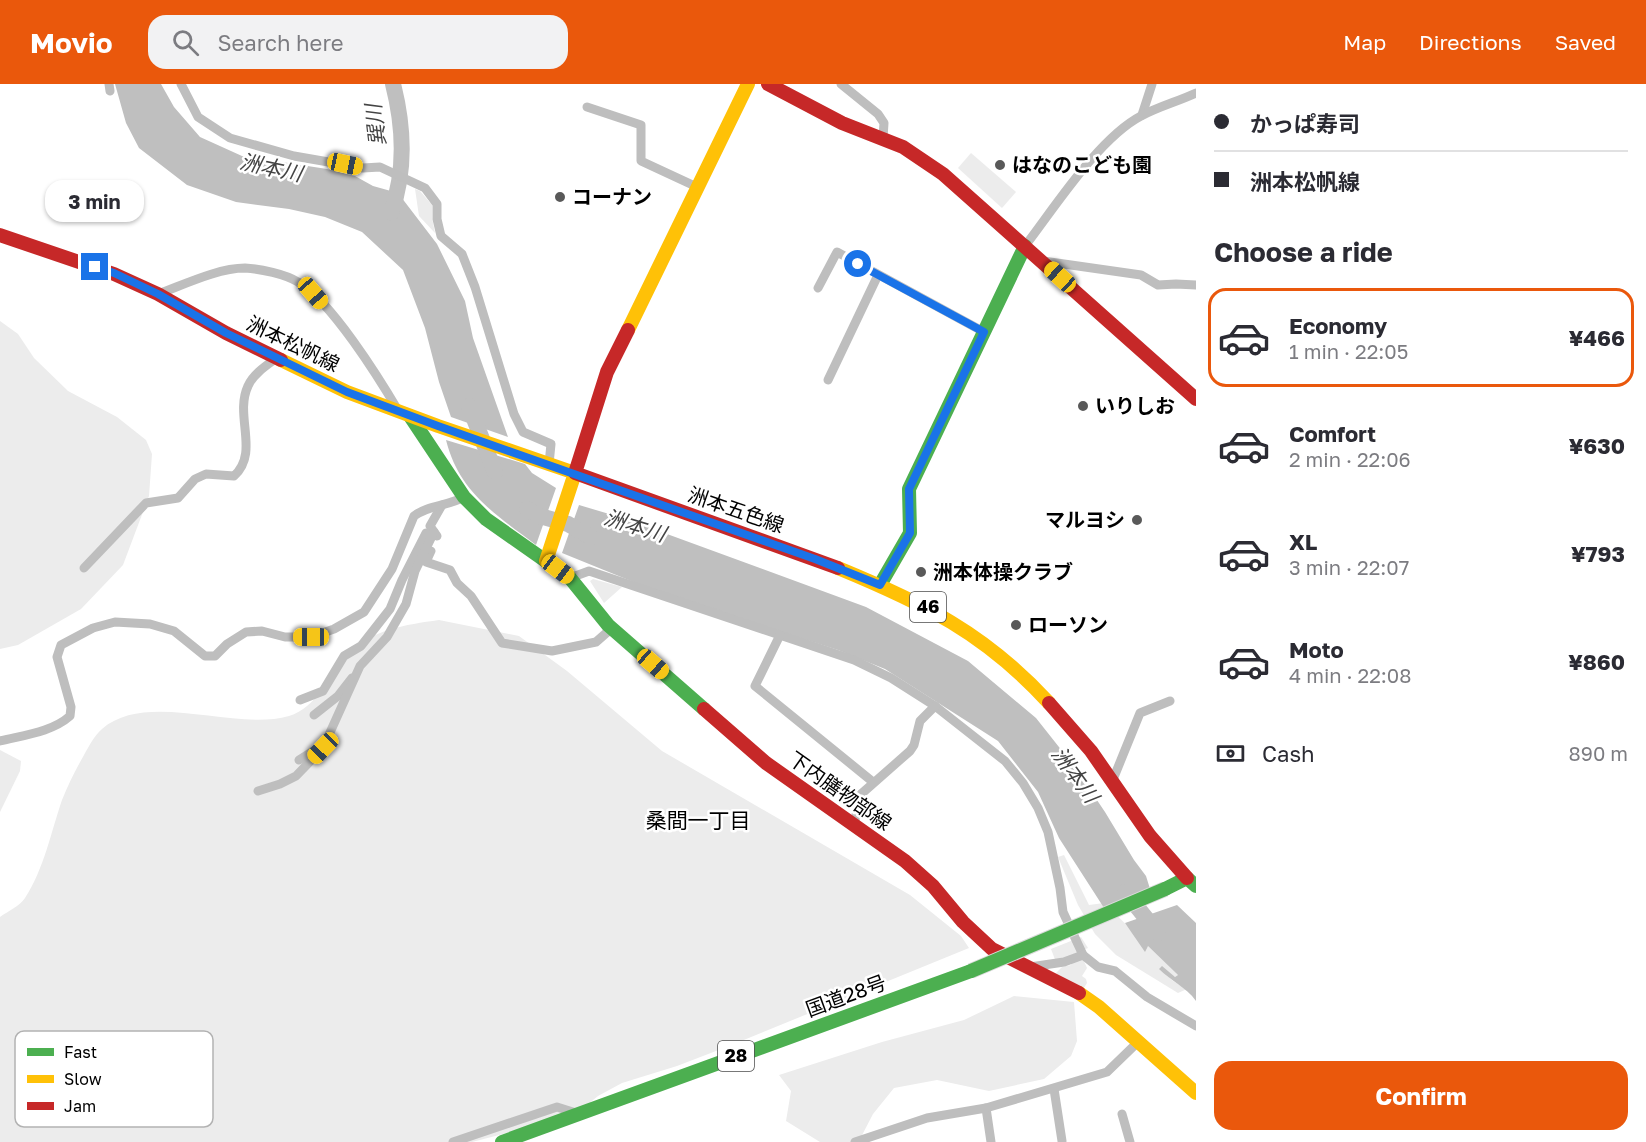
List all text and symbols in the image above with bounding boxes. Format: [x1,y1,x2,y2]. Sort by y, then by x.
search box [148,15,568,69]
text: Movio [30,26,112,59]
icon: search [169,26,202,59]
text: Search here [217,29,344,56]
text: Map [1343,29,1386,55]
text: Directions [1419,29,1522,55]
text: Saved [1555,29,1616,55]
water label: 巽川 [359,101,390,148]
text: かっぱ寿司 [1250,110,1360,137]
water label: 洲本川 [238,148,307,187]
car [326,151,364,177]
place label: はなのこども園 [1012,152,1152,176]
marker: はなのこども園 [993,158,1007,172]
text: 洲本松帆線 [1250,168,1360,195]
callout: 3 min [46,180,144,222]
place label: コーナン [572,184,652,208]
text: 3 min [68,189,121,213]
marker: コーナン [553,190,567,204]
text: Choose a ride [1214,236,1393,268]
route start [844,250,871,277]
route end [81,253,108,280]
car [1041,258,1079,296]
car [294,274,332,312]
street label: 洲本松帆線 [243,310,344,376]
icon: car [1217,311,1271,365]
text: Economy [1289,312,1387,339]
text: ¥466 [1569,324,1625,351]
text: 1 min · 22:05 [1289,339,1408,363]
place label: いりしお [1095,393,1175,417]
marker: いりしお [1076,399,1090,413]
icon: car [1217,419,1271,473]
text: Comfort [1289,420,1376,447]
text: ¥630 [1569,432,1625,459]
text: 2 min · 22:06 [1289,447,1411,471]
street label: 洲本五色線 [685,481,788,537]
water label: 洲本川 [601,503,671,547]
place label: マルヨシ [1045,507,1125,531]
marker: マルヨシ [1130,513,1144,527]
icon: car [1217,527,1271,581]
text: XL [1289,528,1317,555]
text: ¥793 [1571,540,1625,567]
car [538,551,578,587]
text: 3 min · 22:07 [1289,555,1409,579]
place label: 洲本体操クラブ [933,559,1073,583]
marker: 洲本体操クラブ [914,565,928,579]
road number: 46 [910,592,946,622]
place label: ローソン [1028,612,1108,636]
marker: ローソン [1009,618,1023,632]
car [293,628,329,646]
icon: car [1217,635,1271,689]
text: Moto [1289,636,1344,663]
car [634,645,672,683]
text: ¥860 [1568,648,1625,675]
text: 4 min · 22:08 [1289,663,1411,687]
car [304,729,342,767]
icon: cash [1214,737,1247,770]
text: Cash [1262,740,1315,767]
water label: 洲本川 [1047,741,1106,809]
text: 890 m [1569,741,1628,765]
street label: 下内膳物部線 [785,746,897,834]
district label: 桑間一丁目 [646,807,751,833]
street label: 国道28号 [802,969,889,1021]
legend [15,1031,213,1127]
road number: 28 [718,1041,754,1071]
text: Fast [64,1042,97,1062]
button: Confirm [1214,1061,1628,1130]
text: Slow [64,1069,102,1089]
text: Jam [64,1096,96,1116]

